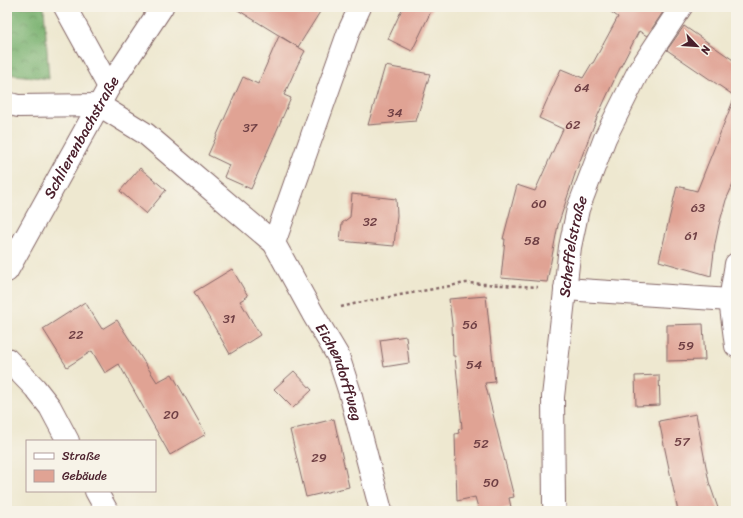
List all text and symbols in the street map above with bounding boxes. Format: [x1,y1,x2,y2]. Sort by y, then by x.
north arrow [677,26,717,66]
text: N [695,42,716,58]
street label: Schlierenbachstraße [37,70,126,204]
house number: 64 [574,76,590,99]
house number: 34 [387,101,403,124]
house number: 62 [566,113,581,136]
house number: 37 [243,116,259,139]
street label: Scheffelstraße [551,191,595,299]
house number: 60 [531,192,547,215]
house number: 63 [691,196,705,219]
house number: 32 [363,210,378,233]
house number: 61 [685,224,698,247]
house number: 58 [524,229,540,252]
house number: 31 [223,307,236,330]
house number: 56 [462,313,478,336]
street label: Eichendorffweg [308,318,370,424]
house number: 22 [68,323,84,346]
house number: 59 [678,334,694,357]
house number: 54 [466,353,482,376]
house number: 20 [163,403,179,426]
house number: 57 [674,430,691,453]
house number: 52 [473,432,489,455]
legend [26,440,156,492]
text: Straße [62,445,100,467]
house number: 29 [311,446,327,469]
text: Gebäude [62,465,107,487]
house number: 50 [483,471,499,494]

